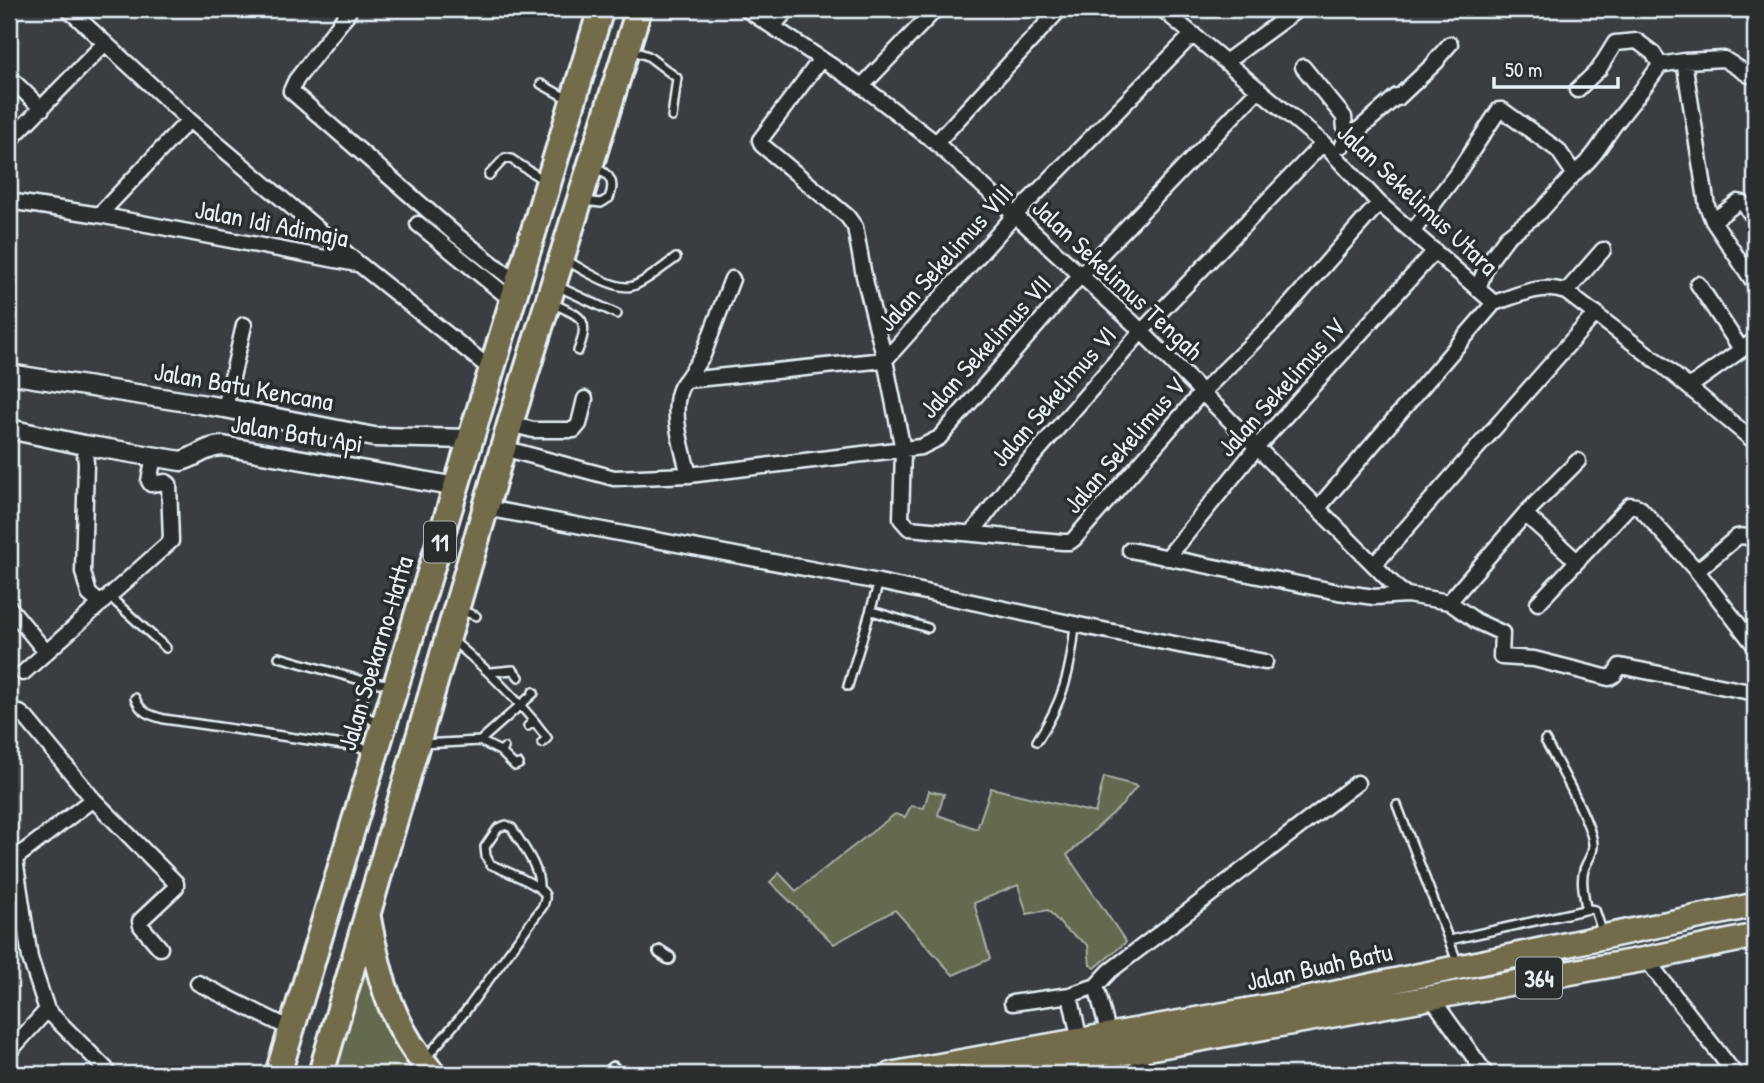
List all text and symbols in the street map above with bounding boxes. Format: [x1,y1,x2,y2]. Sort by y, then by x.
scale bar [1494,46,1619,90]
text: 50 m [1505,55,1542,84]
street label: Jalan Sekelimus Utara [1330,115,1506,283]
street label: Jalan Sekelimus VIII [869,175,1021,339]
street label: Jalan Idi Adimaja [192,191,352,255]
street label: Jalan Sekelimus Tengah [1025,191,1211,367]
street label: Jalan Sekelimus VII [913,268,1057,424]
street label: Jalan Sekelimus IV [1209,310,1353,464]
street label: Jalan Sekelimus VI [984,320,1122,472]
street label: Jalan Batu Kencana [152,353,336,419]
street label: Jalan Sekelimus V [1055,369,1193,520]
street label: Jalan Batu Api [229,405,365,461]
road number: 11 [424,522,456,562]
street label: Jalan Soekarno-Hatta [329,551,421,755]
street label: Jalan Buah Batu [1243,933,1395,999]
road number: 364 [1516,958,1562,998]

